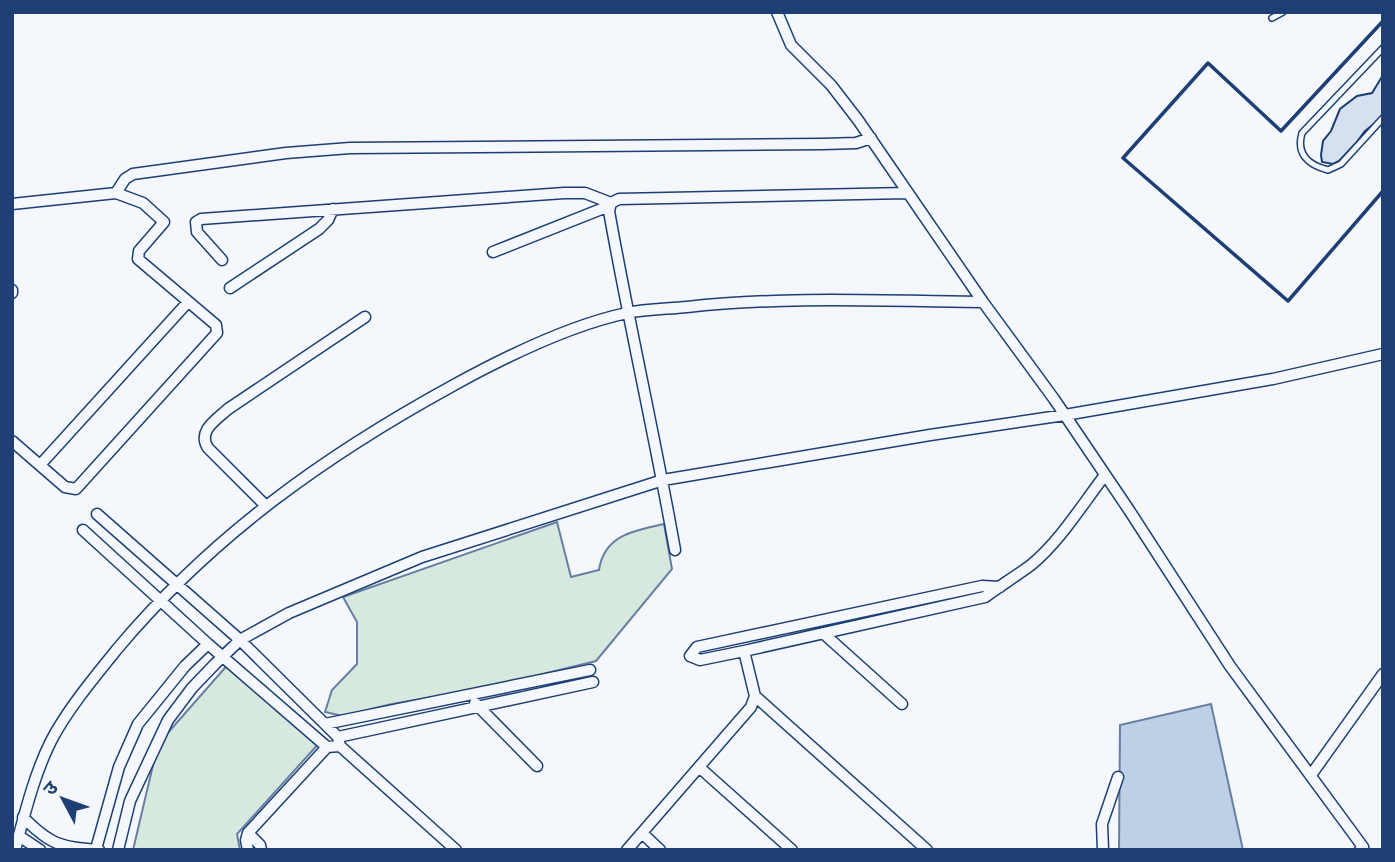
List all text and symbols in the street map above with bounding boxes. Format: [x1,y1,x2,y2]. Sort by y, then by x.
north arrow [28,764,98,834]
text: उ [37,775,63,800]

